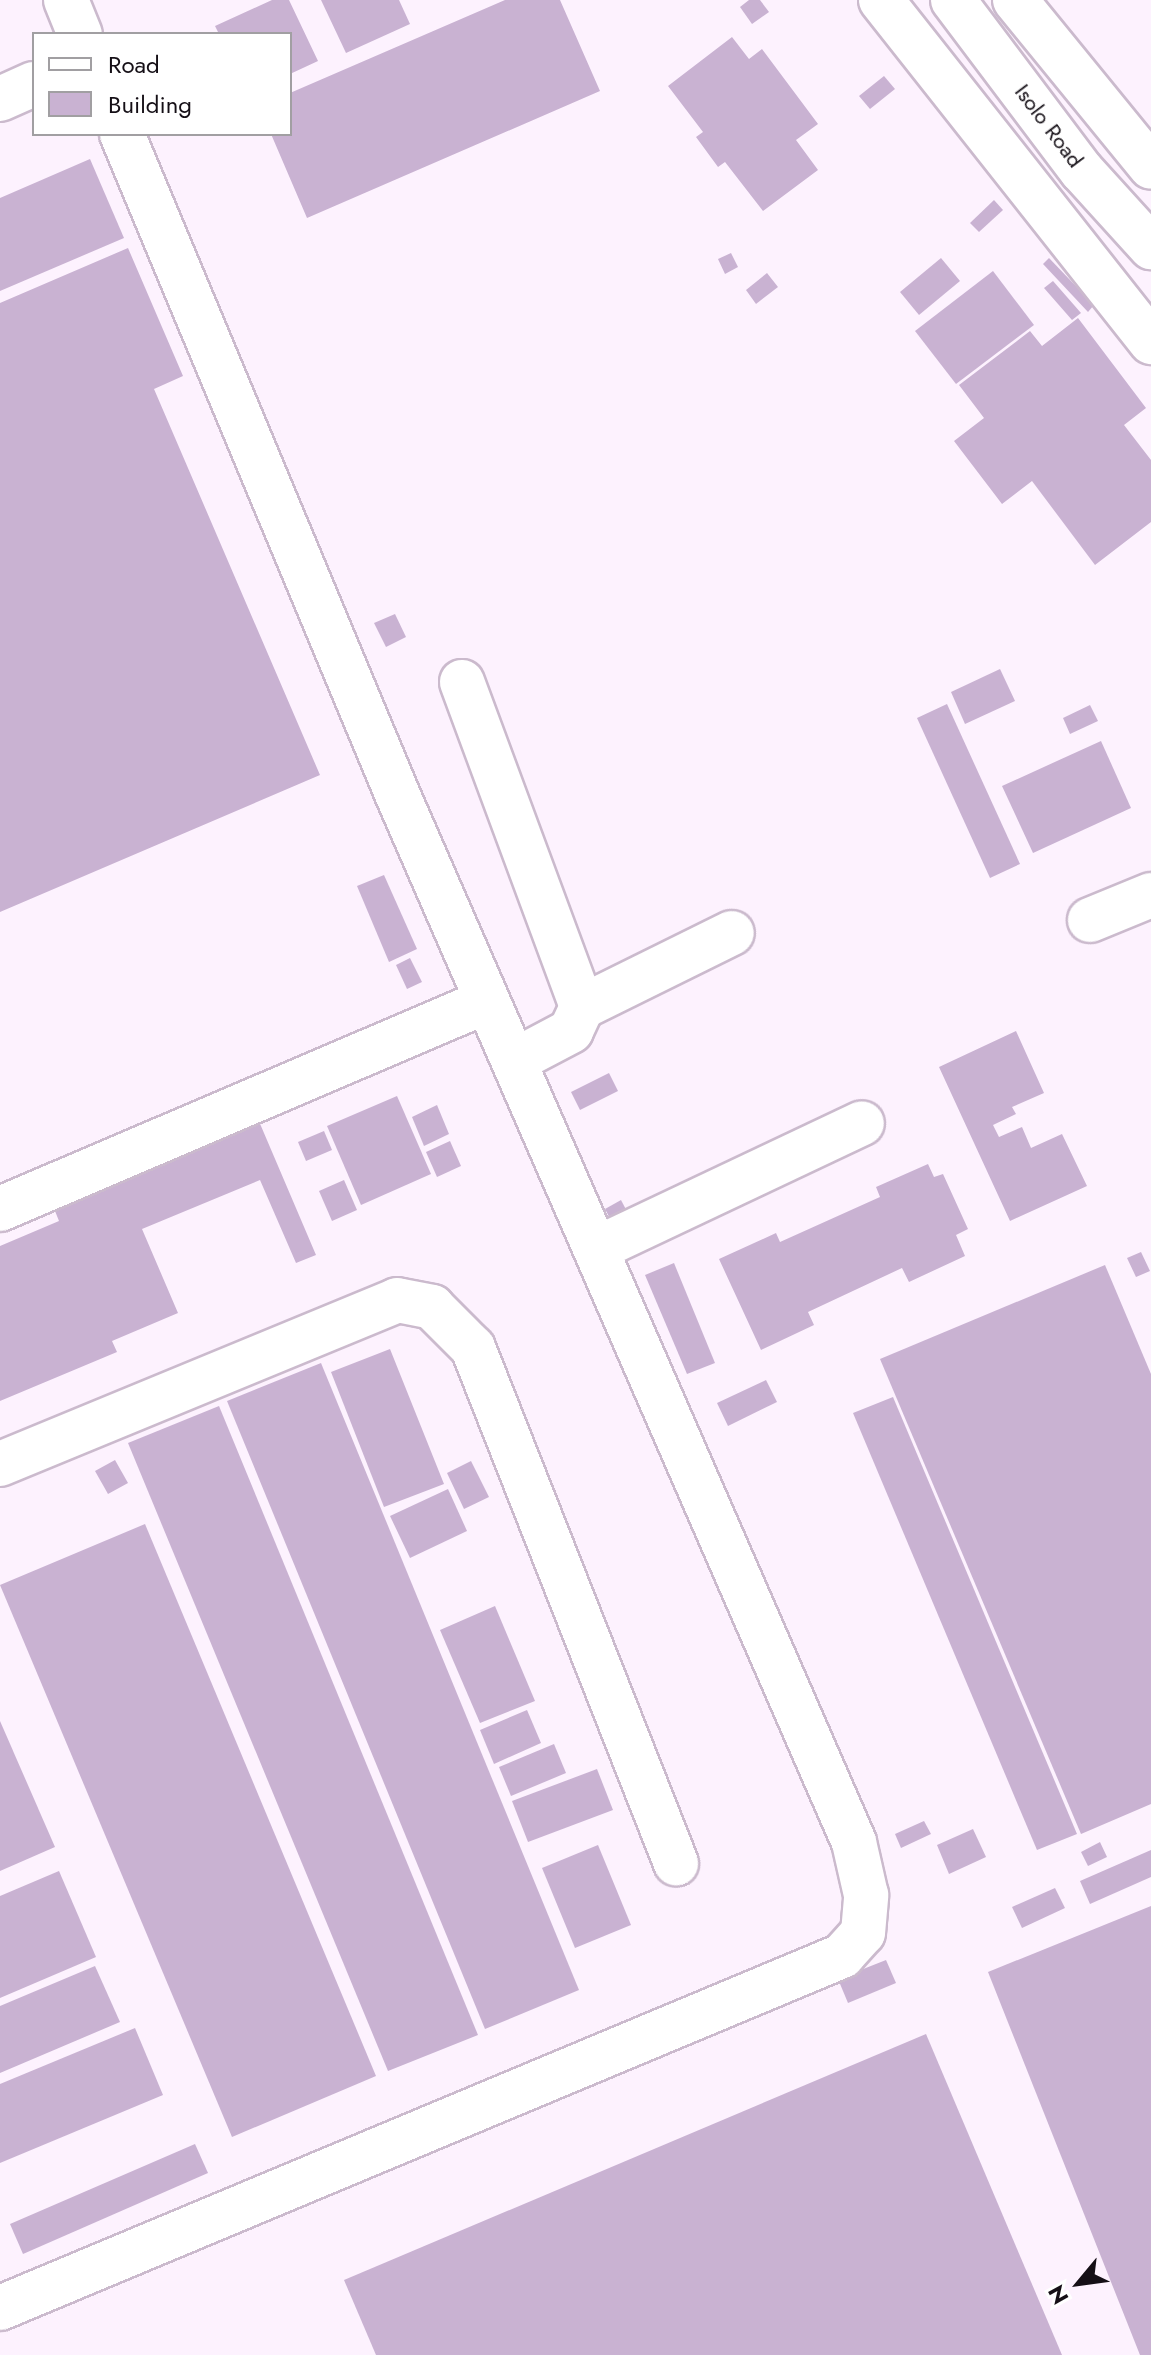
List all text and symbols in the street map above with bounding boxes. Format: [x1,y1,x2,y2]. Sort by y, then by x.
legend [32,32,292,136]
text: Road [108,47,160,82]
street label: Isolo Road [1009,79,1089,173]
text: Building [108,87,192,122]
north arrow [1039,2243,1119,2323]
text: N [1040,2279,1076,2310]

